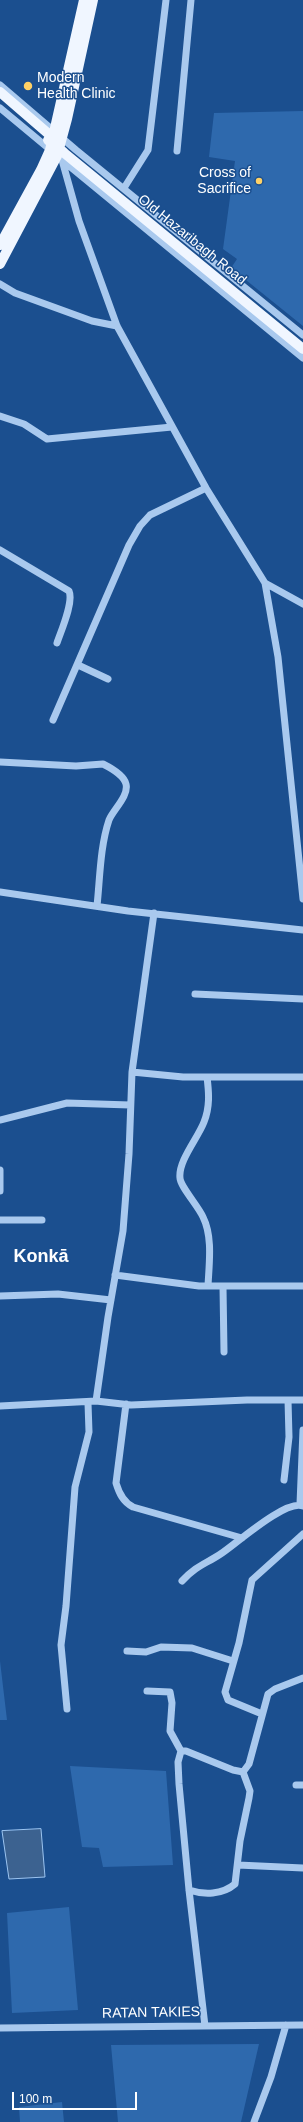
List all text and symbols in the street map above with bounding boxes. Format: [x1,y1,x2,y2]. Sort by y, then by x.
place label: Modern Health Clinic [37,70,116,102]
marker: Modern Health Clinic [22,80,34,92]
place label: Cross of Sacrifice [197,165,251,198]
marker: Cross of Sacrifice [254,176,264,186]
street label: Old Hazaribagh Road [134,191,250,289]
district label: Konkā [13,1246,69,1268]
street label: RATAN TAKIES [102,2004,200,2022]
scale bar [14,2084,139,2110]
text: 100 m [19,2092,52,2106]

